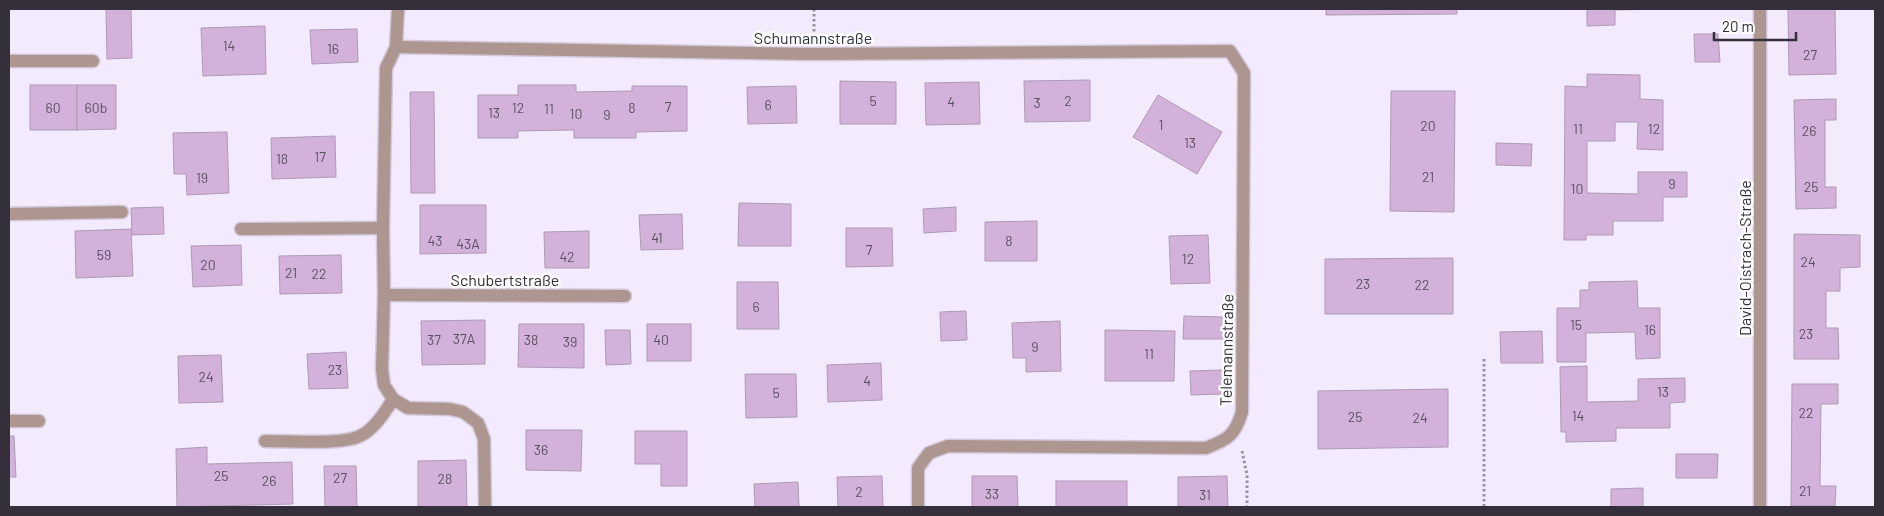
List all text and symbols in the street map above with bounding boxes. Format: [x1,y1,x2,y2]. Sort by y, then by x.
scale bar [1714,10,1796,42]
text: 20 m [1722,17,1754,35]
street label: Schumannstraße [754,28,872,47]
house number: 14 [223,37,235,54]
house number: 16 [327,40,339,57]
house number: 27 [1803,46,1817,63]
house number: 5 [869,92,877,109]
house number: 2 [1064,92,1072,109]
house number: 4 [947,93,955,110]
house number: 3 [1033,94,1041,111]
house number: 6 [764,96,772,113]
house number: 7 [665,98,672,115]
house number: 60 [45,99,61,116]
house number: 60b [85,99,107,116]
house number: 12 [512,99,524,116]
house number: 8 [628,99,636,116]
house number: 11 [544,100,554,117]
house number: 13 [488,104,500,121]
house number: 10 [570,105,582,122]
house number: 9 [603,106,611,123]
house number: 1 [1159,116,1163,133]
house number: 20 [1420,117,1436,134]
house number: 11 [1573,120,1583,137]
house number: 12 [1648,120,1660,137]
house number: 26 [1802,122,1816,139]
house number: 13 [1184,134,1196,151]
house number: 17 [314,148,326,165]
house number: 18 [276,150,288,167]
house number: 21 [1422,168,1434,185]
house number: 19 [196,169,208,186]
house number: 9 [1668,175,1676,192]
house number: 25 [1804,178,1818,195]
house number: 10 [1571,180,1583,197]
street label: David-Oistrach-Straße [1735,180,1754,336]
house number: 41 [651,229,663,246]
house number: 43 [428,232,442,249]
house number: 8 [1005,232,1013,249]
house number: 43A [456,235,480,252]
house number: 7 [866,241,873,258]
house number: 59 [97,246,111,263]
house number: 42 [559,248,575,265]
house number: 12 [1182,250,1194,267]
house number: 24 [1800,253,1816,270]
house number: 20 [200,256,216,273]
house number: 21 [285,264,297,281]
house number: 22 [311,265,327,282]
street label: Schubertstraße [451,270,559,289]
house number: 23 [1356,275,1370,292]
house number: 22 [1414,276,1430,293]
street label: Telemannstraße [1216,294,1236,406]
house number: 6 [752,298,760,315]
house number: 15 [1570,316,1582,333]
house number: 16 [1644,321,1656,338]
house number: 23 [1799,325,1813,342]
house number: 37A [453,330,476,347]
house number: 37 [427,331,441,348]
house number: 38 [524,331,538,348]
house number: 40 [653,331,669,348]
house number: 39 [563,333,577,350]
house number: 9 [1031,338,1039,355]
house number: 11 [1144,345,1154,362]
house number: 23 [328,361,342,378]
house number: 24 [198,368,214,385]
house number: 4 [863,372,871,389]
house number: 13 [1657,383,1669,400]
house number: 5 [772,384,780,401]
house number: 22 [1798,404,1814,421]
house number: 14 [1572,407,1584,424]
house number: 25 [1348,408,1362,425]
house number: 24 [1412,409,1428,426]
house number: 36 [534,441,548,458]
house number: 25 [214,467,228,484]
house number: 27 [333,469,347,486]
house number: 28 [438,470,452,487]
house number: 26 [262,472,276,489]
house number: 21 [1799,482,1811,499]
house number: 2 [855,483,863,500]
house number: 33 [985,485,999,502]
house number: 31 [1199,486,1211,503]

